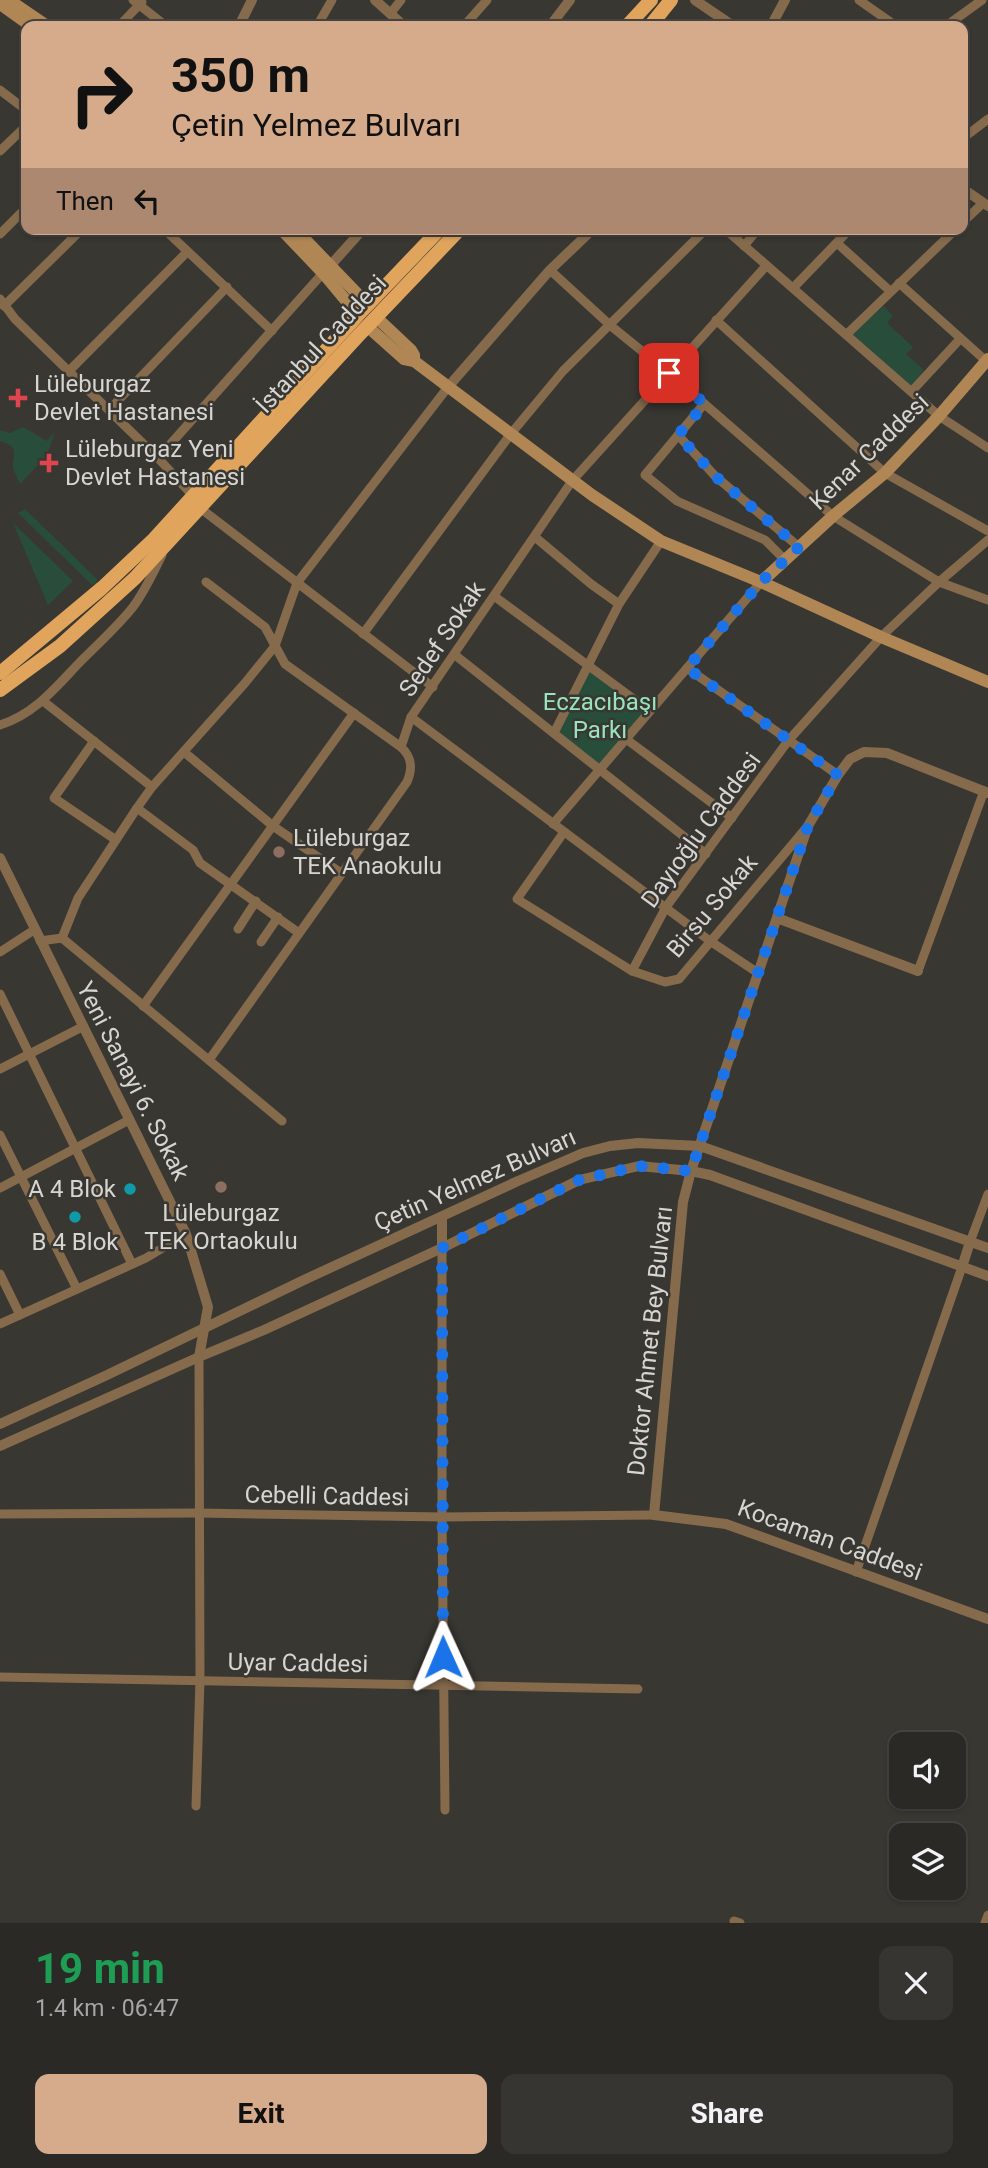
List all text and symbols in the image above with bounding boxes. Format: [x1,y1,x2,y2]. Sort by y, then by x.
text: 350 m [171,47,310,104]
icon: right [56,49,147,140]
text: Çetin Yelmez Bulvarı [171,106,461,144]
icon: left [128,182,166,220]
text: Then [56,186,114,216]
street label: İstanbul Caddesi [250,269,392,419]
pin [639,343,699,403]
icon: arrive [650,354,688,392]
place label: Lüleburgaz Devlet Hastanesi [34,370,214,426]
marker: Lüleburgaz Devlet Hastanesi [8,388,28,408]
street label: Kenar Caddesi [804,388,934,516]
place label: Lüleburgaz Yeni Devlet Hastanesi [65,435,245,491]
marker: Lüleburgaz Yeni Devlet Hastanesi [39,453,59,473]
street label: Sedef Sokak [393,575,491,702]
park label: Eczacıbaşı Parkı [543,688,657,744]
street label: Dayıoğlu Caddesi [635,747,767,913]
place label: Lüleburgaz TEK Anaokulu [293,824,442,880]
marker: Lüleburgaz TEK Anaokulu [271,844,287,860]
street label: Birsu Sokak [661,848,764,963]
street label: Yeni Sanayi 6. Sokak [71,977,196,1186]
street label: Çetin Yelmez Bulvarı [370,1123,580,1237]
place label: A 4 Blok [28,1175,117,1203]
marker: Lüleburgaz TEK Ortaokulu [213,1179,229,1195]
marker: A 4 Blok [122,1181,138,1197]
place label: Lüleburgaz TEK Ortaokulu [144,1199,298,1255]
street label: Doktor Ahmet Bey Bulvarı [622,1205,678,1477]
marker: B 4 Blok [67,1209,83,1225]
place label: B 4 Blok [32,1228,119,1256]
street label: Cebelli Caddesi [244,1481,410,1511]
street label: Kocaman Caddesi [734,1494,926,1586]
position arrow [406,1620,480,1694]
street label: Uyar Caddesi [227,1648,369,1678]
map controls [889,1732,966,1900]
button: sound [889,1732,966,1809]
button: layers [889,1823,966,1900]
text: 19 min [35,1944,165,1993]
button: close [879,1946,953,2020]
text: 1.4 km · 06:47 [35,1995,179,2022]
button: Exit [35,2074,487,2154]
button: Share [501,2074,953,2154]

